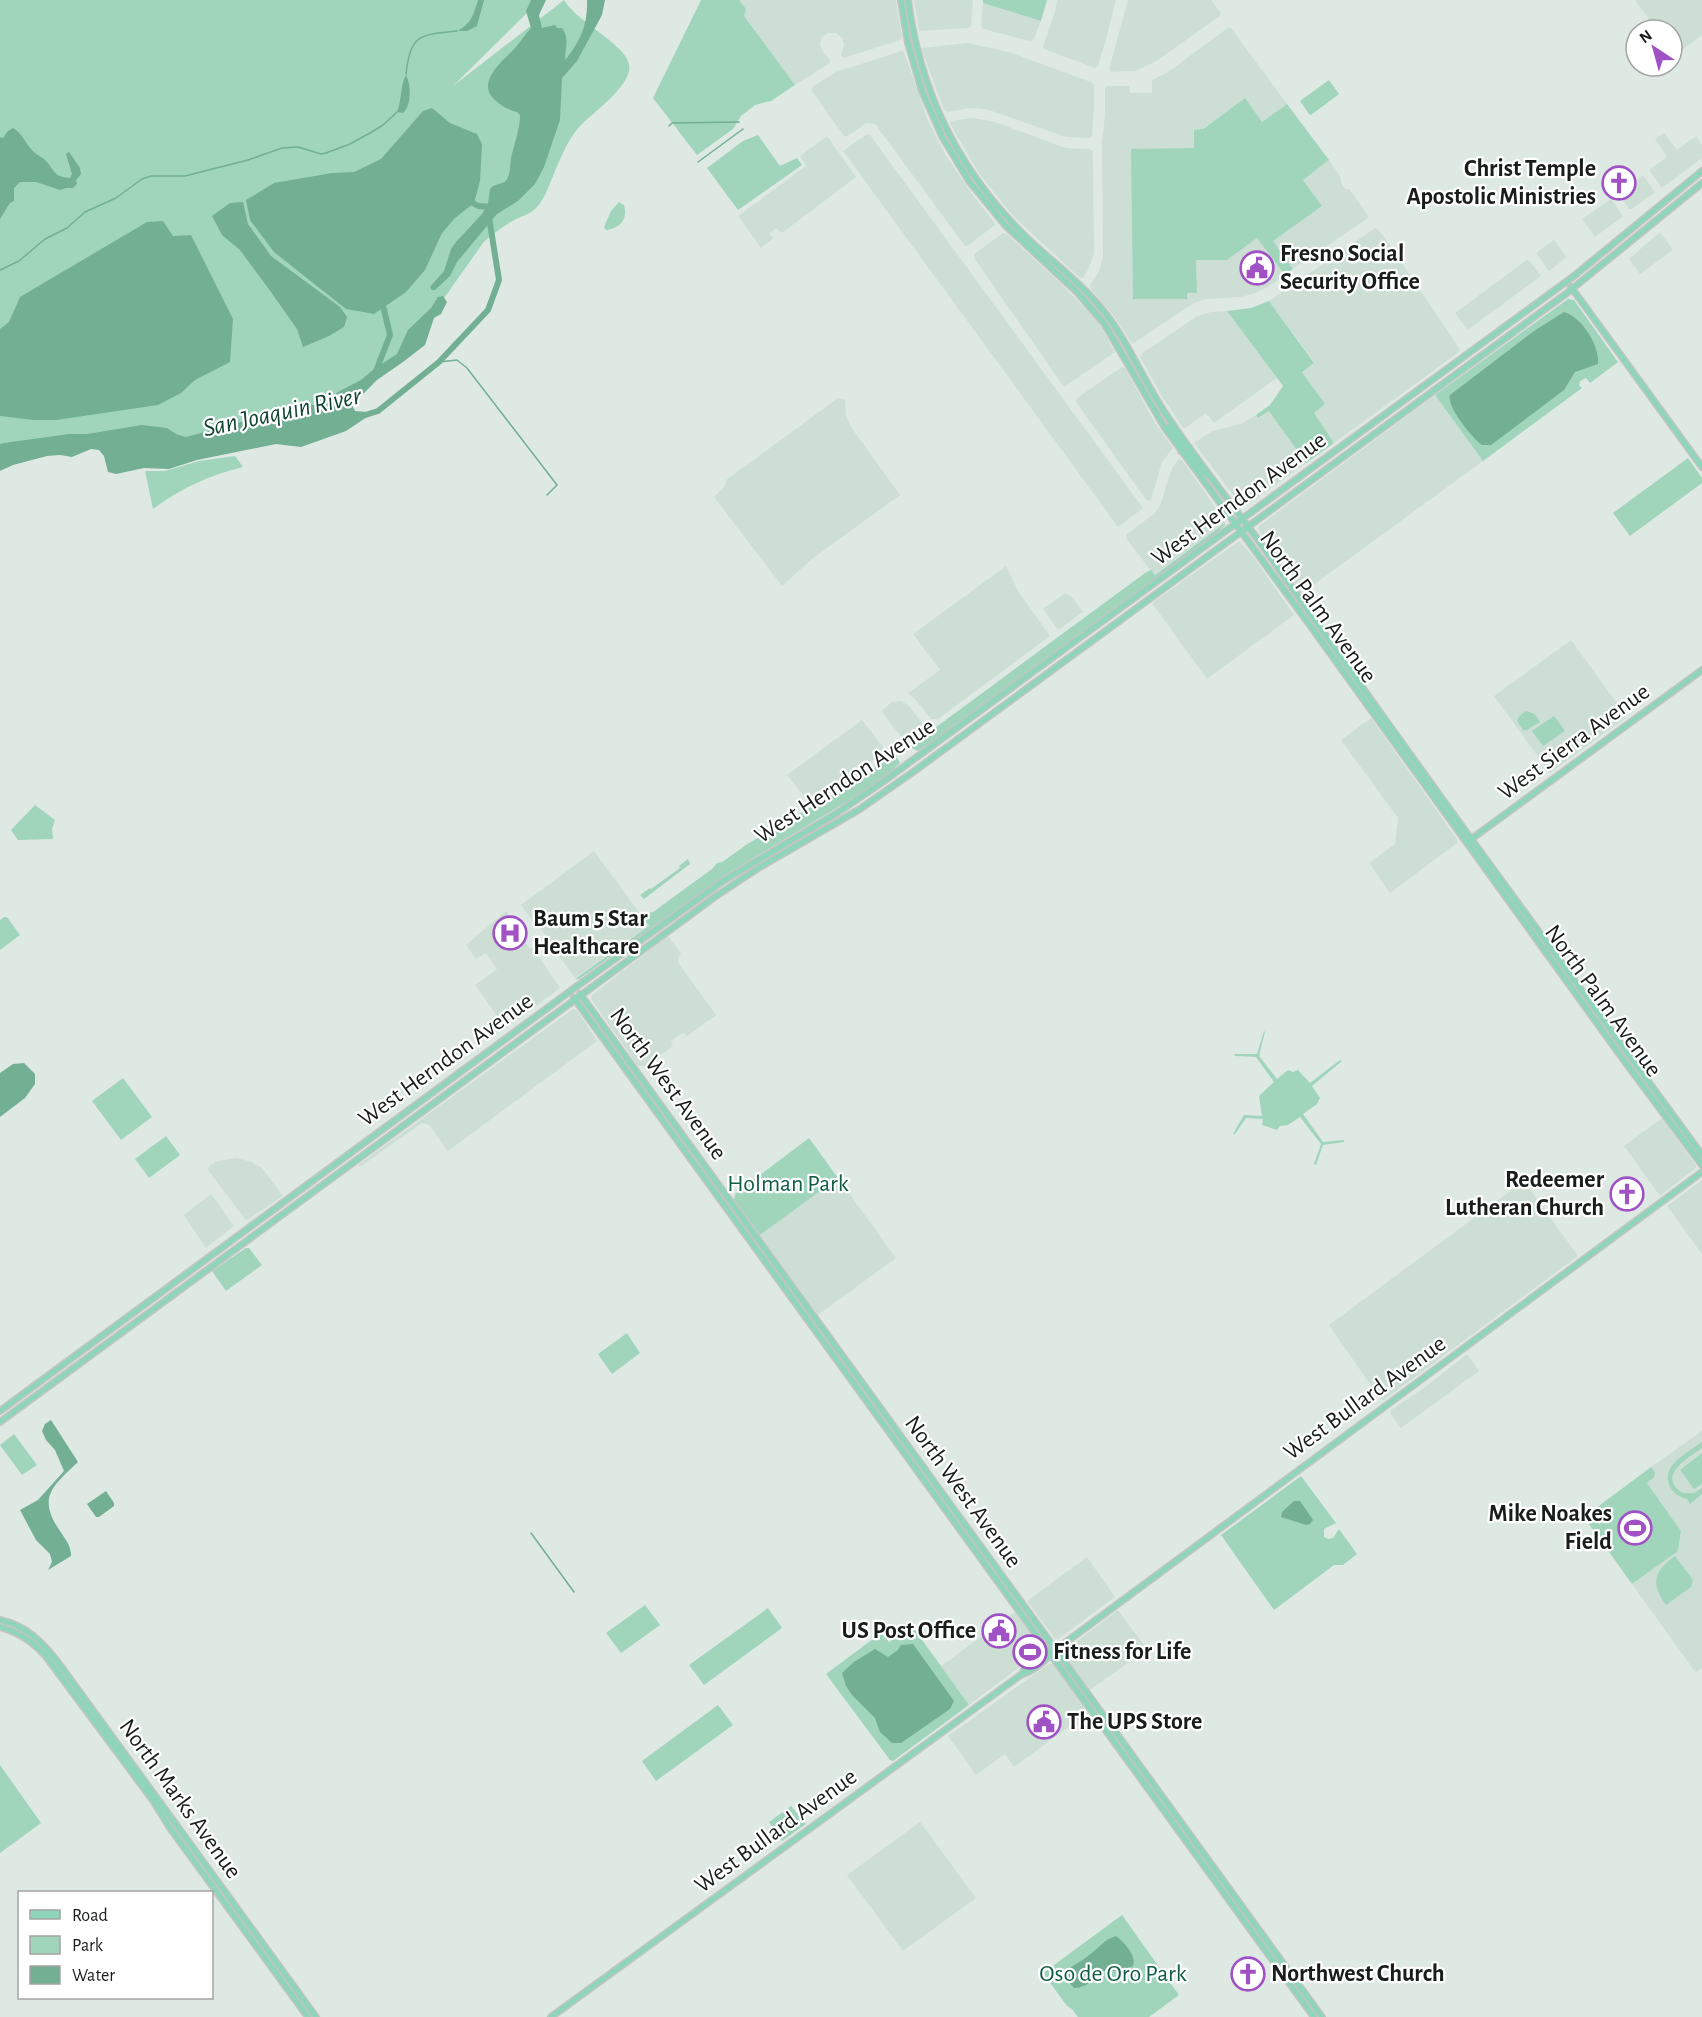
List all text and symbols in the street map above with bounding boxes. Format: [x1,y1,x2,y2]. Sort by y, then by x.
north arrow [1624,18,1684,78]
text: N [1637,27,1655,46]
place label: Christ Temple Apostolic Ministries [1406,157,1596,209]
church icon: Christ Temple Apostolic Ministries [1601,165,1637,201]
place label: Fresno Social Security Office [1280,242,1420,294]
public building icon: Fresno Social Security Office [1239,250,1275,286]
water label: San Joaquin River [201,382,365,441]
street label: West Herndon Avenue [1147,428,1331,570]
street label: North Palm Avenue [1255,527,1381,687]
street label: West Sierra Avenue [1494,679,1654,805]
street label: West Herndon Avenue [751,714,939,848]
place label: Baum 5 Star Healthcare [533,907,648,959]
hospital icon: Baum 5 Star Healthcare [492,915,528,951]
street label: North Palm Avenue [1540,921,1666,1081]
street label: West Herndon Avenue [354,989,538,1131]
street label: North West Avenue [605,1004,731,1164]
place label: Redeemer Lutheran Church [1445,1168,1605,1220]
park label: Holman Park [727,1172,849,1196]
church icon: Redeemer Lutheran Church [1609,1176,1645,1212]
street label: West Bullard Avenue [1280,1331,1450,1465]
street label: North West Avenue [900,1412,1026,1572]
place label: Mike Noakes Field [1489,1502,1612,1554]
sports icon: Mike Noakes Field [1617,1510,1653,1546]
public building icon: US Post Office [981,1613,1017,1649]
place label: US Post Office [842,1619,976,1643]
sports icon: Fitness for Life [1012,1634,1048,1670]
place label: Fitness for Life [1053,1640,1191,1664]
public building icon: The UPS Store [1026,1704,1062,1740]
place label: The UPS Store [1067,1710,1202,1734]
street label: North Marks Avenue [114,1715,246,1883]
street label: West Bullard Avenue [691,1764,861,1898]
legend [18,1891,213,1999]
text: Road [72,1907,108,1925]
text: Park [72,1937,104,1955]
church icon: Northwest Church [1230,1956,1266,1992]
park label: Oso de Oro Park [1039,1962,1187,1986]
place label: Northwest Church [1271,1962,1445,1986]
text: Water [72,1967,115,1985]

